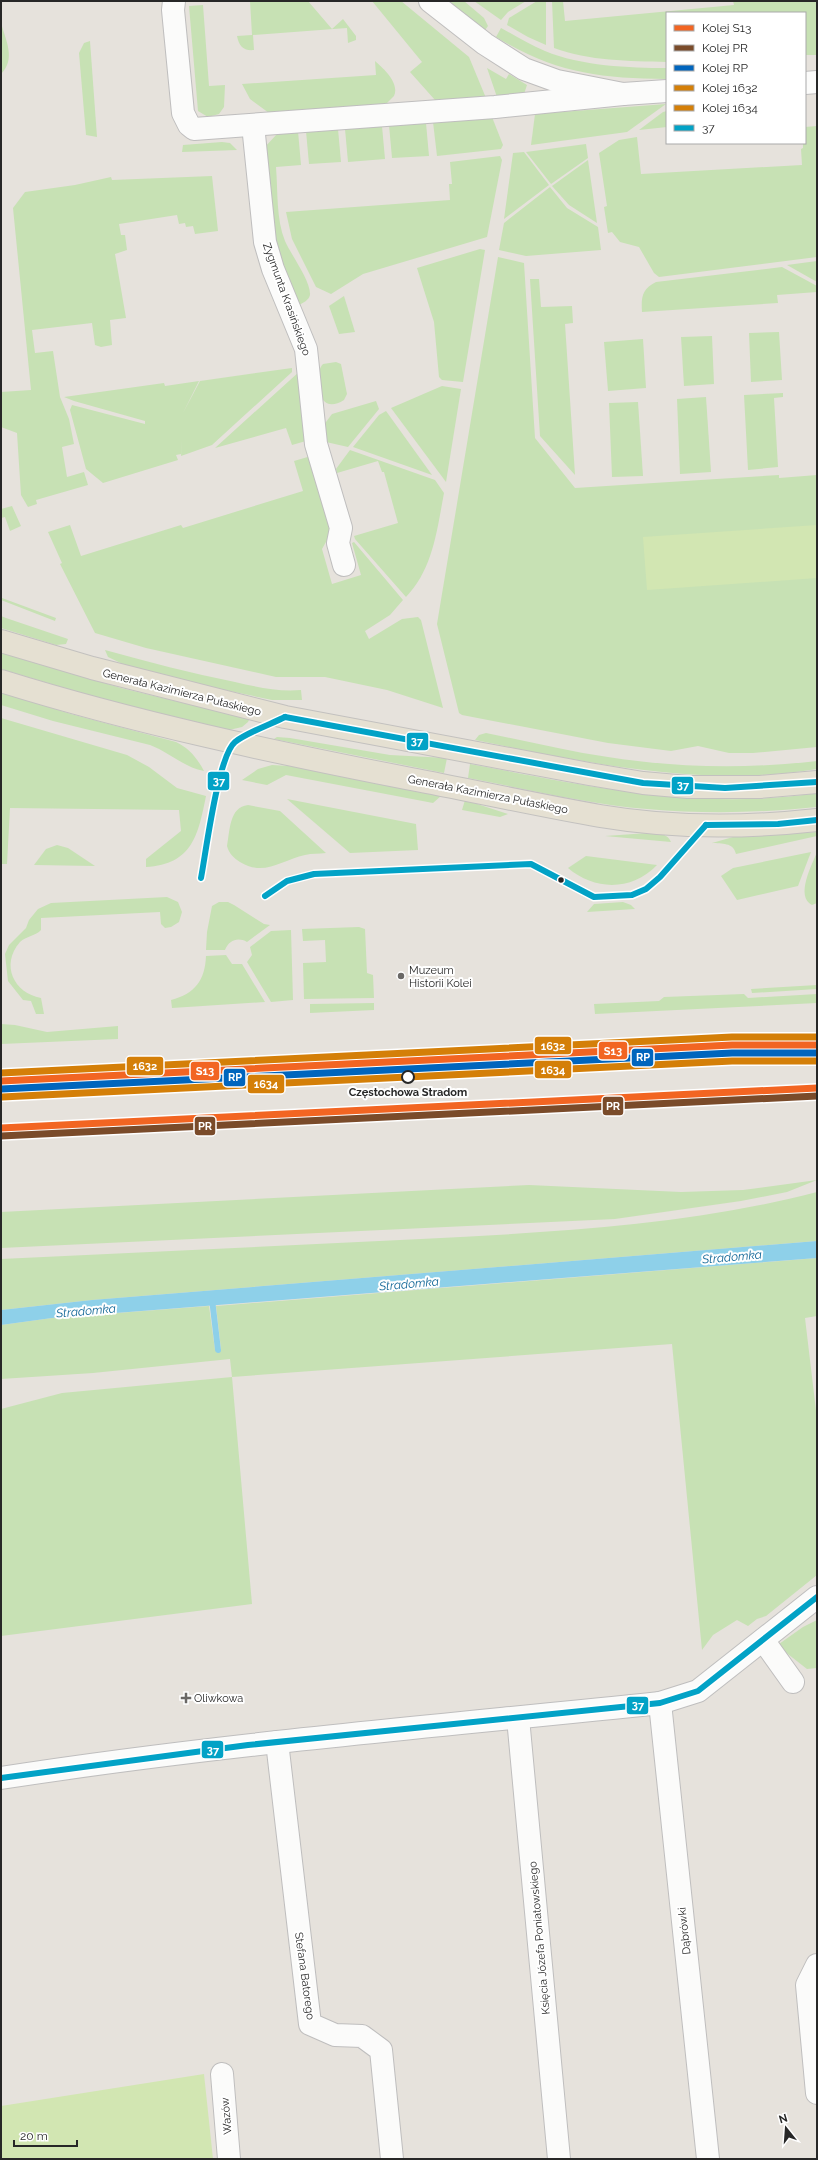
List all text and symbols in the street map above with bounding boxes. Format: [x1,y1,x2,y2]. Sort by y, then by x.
legend [666,12,806,144]
text: Kolej S13 [702,21,751,35]
text: Kolej PR [702,41,748,55]
text: Kolej RP [702,61,748,75]
text: Kolej 1632 [702,81,758,95]
text: Kolej 1634 [702,101,758,115]
text: 37 [702,121,715,135]
street label: Zygmunta Krasińskiego [260,241,313,358]
street label: Generała Kazimierza Pułaskiego [101,666,263,719]
line badge: 37 [406,732,429,751]
text: 37 [411,735,424,748]
line badge: 37 [207,771,230,791]
street label: Generała Kazimierza Pułaskiego [407,773,570,816]
text: 37 [213,775,226,788]
line badge: 37 [671,776,694,795]
text: 37 [677,779,690,792]
unlabelled marker [556,875,566,885]
place label: Muzeum Historii Kolei [409,964,472,990]
marker: Muzeum Historii Kolei [396,971,406,981]
line badge: 1632 [534,1036,572,1055]
text: 1632 [541,1040,565,1053]
line badge: S13 [598,1041,628,1060]
text: S13 [604,1045,622,1058]
line badge: RP [631,1048,654,1067]
text: RP [636,1051,650,1064]
line badge: 1632 [126,1056,164,1076]
text: 1632 [133,1060,157,1073]
line badge: 1634 [534,1060,572,1079]
line badge: S13 [190,1061,220,1081]
text: 1634 [541,1064,565,1077]
text: S13 [196,1065,214,1078]
line badge: RP [223,1068,246,1087]
marker: Częstochowa Stradom [401,1070,415,1084]
text: RP [228,1071,242,1084]
line badge: 1634 [247,1074,285,1094]
text: 1634 [254,1078,278,1091]
place label: Częstochowa Stradom [349,1086,467,1099]
line badge: PR [602,1096,624,1116]
text: PR [606,1100,621,1113]
line badge: PR [194,1116,216,1136]
text: PR [198,1120,213,1133]
water label: Stradomka [700,1247,763,1267]
water label: Stradomka [377,1274,440,1294]
water label: Stradomka [54,1301,117,1321]
place label: Oliwkowa [194,1692,243,1705]
marker: Oliwkowa [181,1693,191,1703]
line badge: 37 [626,1696,649,1715]
text: 37 [632,1699,645,1712]
line badge: 37 [201,1740,224,1759]
text: 37 [207,1744,220,1757]
street label: Księcia Józefa Poniatowskiego [526,1860,553,2015]
street label: Dąbrówki [676,1906,693,1955]
street label: Stefana Batorego [292,1931,317,2021]
street label: Wazów [218,2097,235,2135]
north arrow [766,2108,806,2148]
text: N [777,2111,789,2126]
scale bar [14,2122,77,2148]
text: 20 m [20,2129,48,2143]

